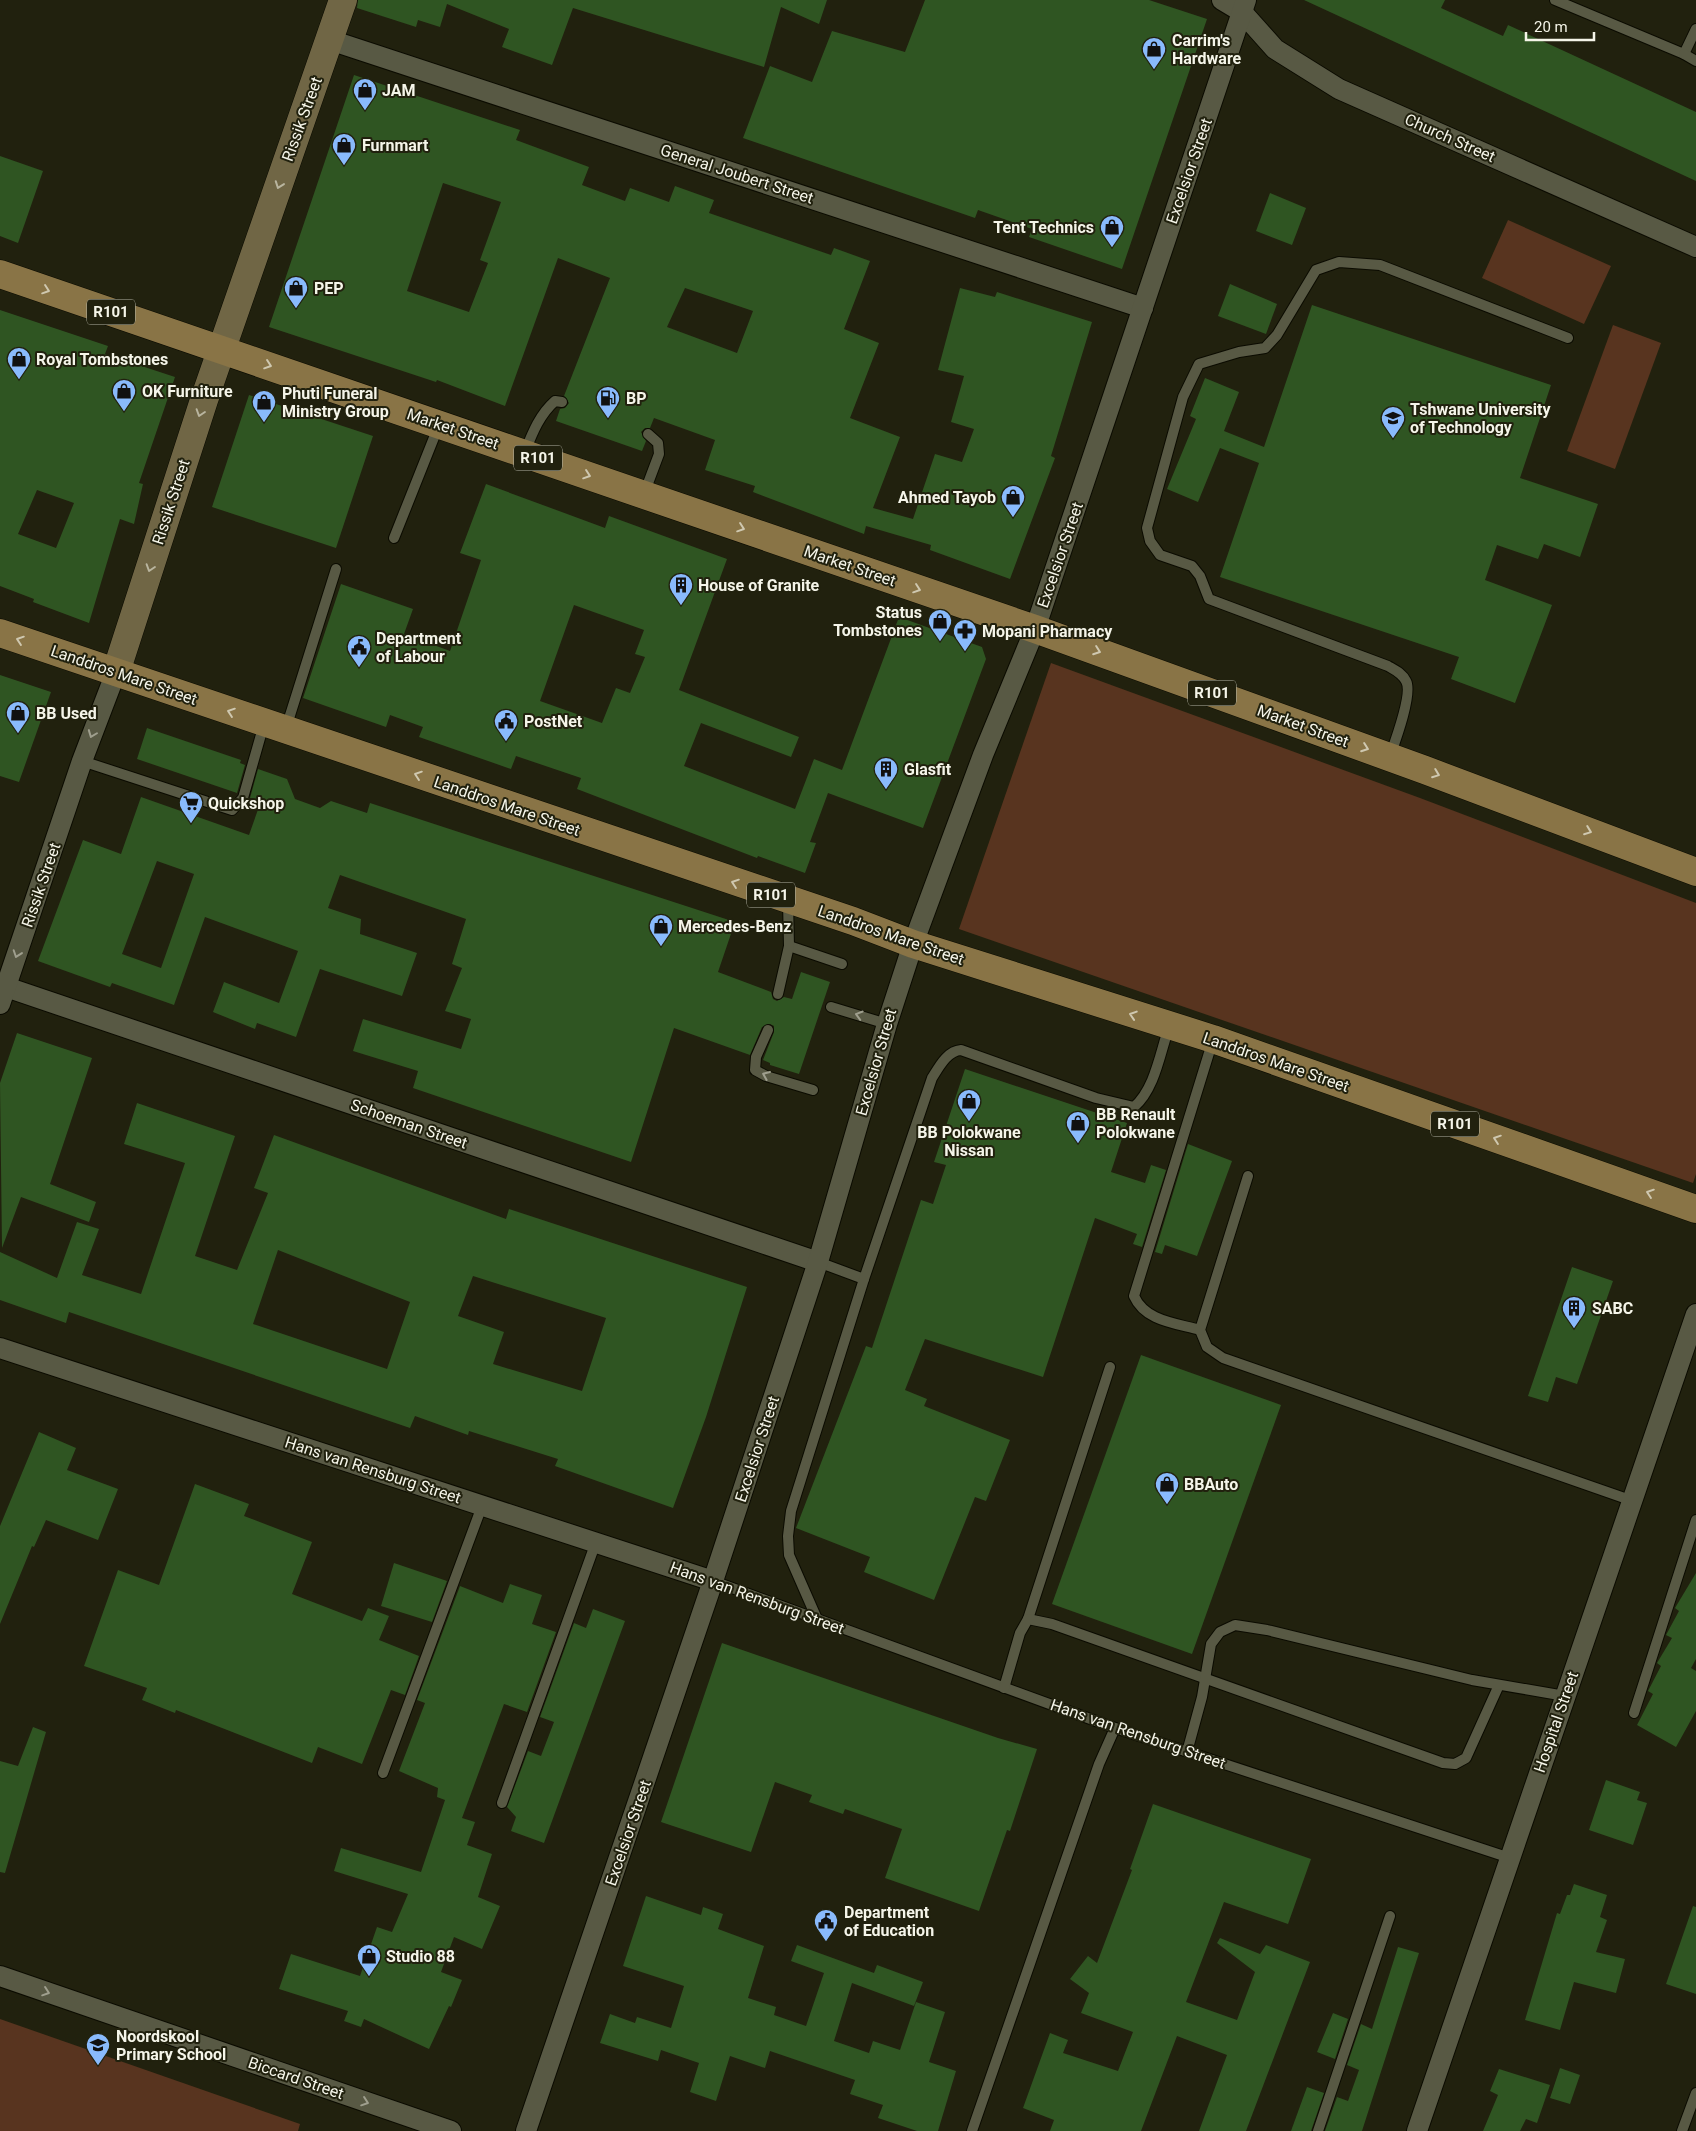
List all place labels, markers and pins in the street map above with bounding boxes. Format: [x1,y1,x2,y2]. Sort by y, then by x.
place label: Carrim's Hardware [1172,31,1242,68]
shop icon: Carrim's Hardware [1141,36,1167,70]
shop icon: JAM [352,77,378,111]
place label: JAM [382,81,416,100]
shop icon: Furnmart [331,132,357,166]
place label: Furnmart [362,136,429,155]
shop icon: Tent Technics [1099,214,1125,248]
place label: Tent Technics [993,218,1094,237]
shop icon: PEP [283,275,309,309]
place label: PEP [314,279,344,298]
shop icon: Royal Tombstones [6,346,32,380]
place label: Royal Tombstones [36,350,168,369]
shop icon: OK Furniture [111,378,137,412]
place label: OK Furniture [142,382,233,401]
place label: Phuti Funeral Ministry Group [282,384,389,421]
fuel station icon: BP [595,385,621,419]
shop icon: Phuti Funeral Ministry Group [251,389,277,423]
place label: BP [626,389,647,408]
place label: Tshwane University of Technology [1410,400,1551,437]
school or university icon: Tshwane University of Technology [1380,405,1406,439]
shop icon: Ahmed Tayob [1000,484,1026,518]
place label: Ahmed Tayob [898,488,996,507]
building icon: House of Granite [668,572,694,606]
place label: House of Granite [698,576,820,595]
place label: Status Tombstones [833,603,922,640]
shop icon: Status Tombstones [927,608,953,642]
pharmacy icon: Mopani Pharmacy [952,618,978,652]
place label: Mopani Pharmacy [982,622,1113,641]
place label: Department of Labour [376,629,462,666]
public building icon: Department of Labour [346,634,372,668]
shop icon: BB Used [5,700,31,734]
place label: BB Used [36,704,97,723]
public building icon: PostNet [493,708,519,742]
place label: PostNet [524,712,583,731]
building icon: Glasfit [873,756,899,790]
place label: Glasfit [904,760,952,779]
supermarket icon: Quickshop [178,790,204,824]
place label: Quickshop [208,794,284,813]
shop icon: Mercedes-Benz [648,913,674,947]
place label: Mercedes-Benz [678,917,791,936]
shop icon: BB Polokwane Nissan [956,1088,982,1122]
place label: BB Renault Polokwane [1096,1105,1176,1142]
shop icon: BB Renault Polokwane [1065,1110,1091,1144]
place label: BB Polokwane Nissan [917,1123,1021,1160]
building icon: SABC [1561,1295,1587,1329]
place label: SABC [1592,1299,1633,1318]
shop icon: BBAuto [1154,1471,1180,1505]
place label: BBAuto [1184,1475,1238,1494]
place label: Department of Education [844,1903,934,1940]
public building icon: Department of Education [813,1908,839,1942]
shop icon: Studio 88 [356,1943,382,1977]
place label: Studio 88 [386,1947,455,1966]
place label: Noordskool Primary School [116,2027,226,2064]
school or university icon: Noordskool Primary School [85,2032,111,2066]

